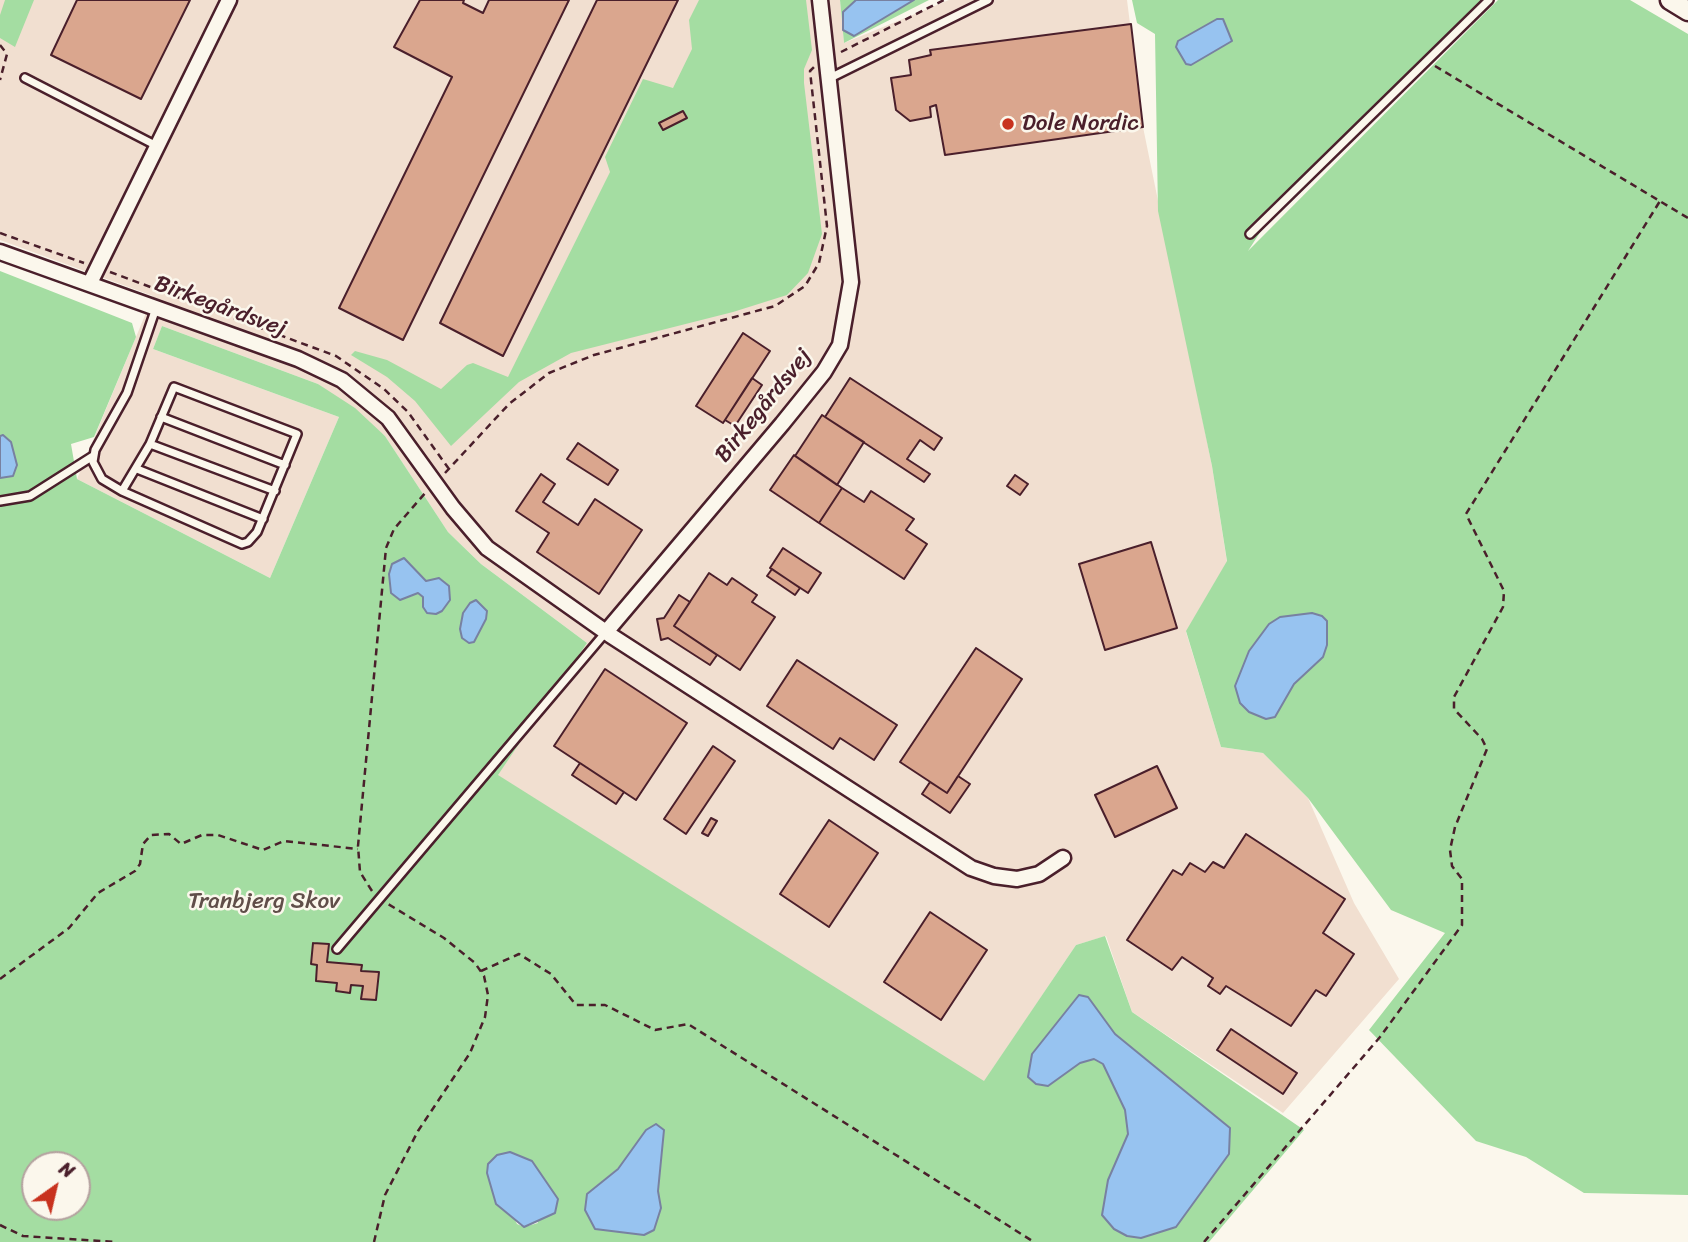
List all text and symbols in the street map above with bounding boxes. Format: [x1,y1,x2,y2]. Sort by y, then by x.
place label: Dole Nordic [1022,110,1139,138]
marker: Dole Nordic [1000,116,1016,132]
street label: Birkegårdsvej [150,270,290,344]
street label: Birkegårdsvej [710,344,818,468]
park label: Tranbjerg Skov [188,888,340,916]
north arrow [21,1151,91,1221]
text: N [52,1152,82,1187]

